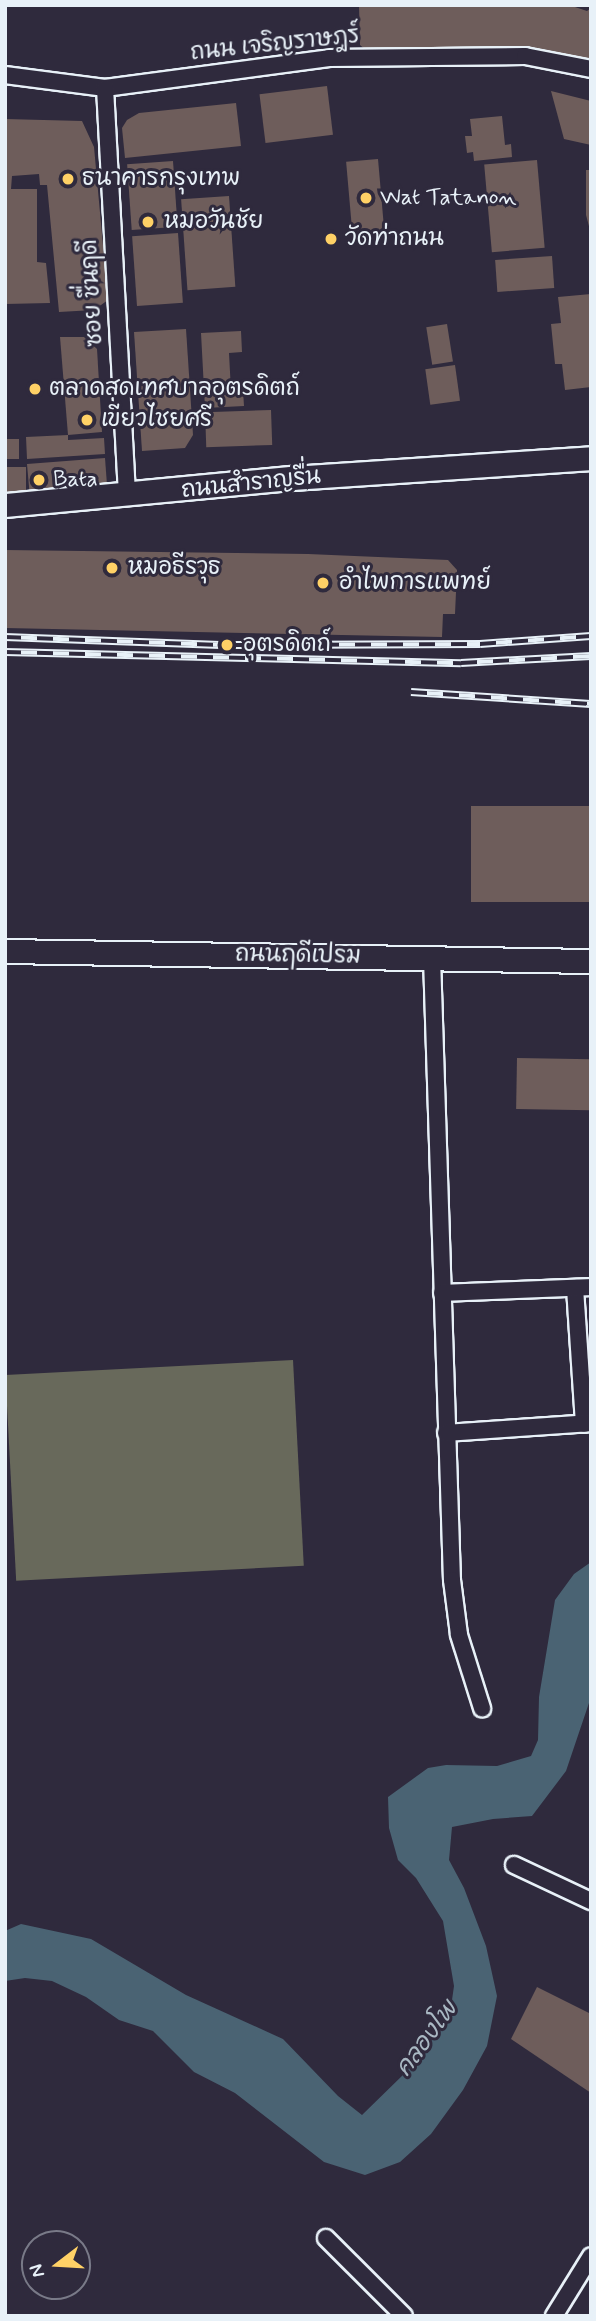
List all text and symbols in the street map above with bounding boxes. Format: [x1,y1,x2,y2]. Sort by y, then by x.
street label: ถนน เจริญราษฎร์ [189,22,361,68]
place label: ธนาคารกรุงเทพ [82,165,240,193]
marker: ธนาคารกรุงเทพ [60,171,76,187]
place label: Wat Tatanon [380,184,505,212]
marker: Wat Tatanon [358,190,374,206]
place label: หมอวันชัย [164,208,263,236]
marker: หมอวันชัย [138,212,158,232]
place label: วัดท่าถนน [345,225,444,253]
marker: วัดท่าถนน [323,231,339,247]
street label: ซอย ชื่นฤดี [76,239,110,347]
place label: ตลาดสดเทศบาลอุตรดิตถ์ [49,375,300,403]
marker: ตลาดสดเทศบาลอุตรดิตถ์ [27,381,43,397]
place label: เขียวไชยศรี [101,406,212,434]
marker: เขียวไชยศรี [79,412,95,428]
street label: ถนนสำราญรื่น [180,463,322,505]
place label: Bata [53,466,98,494]
marker: Bata [31,472,47,488]
place label: หมอธีรวุธ [128,554,221,582]
marker: หมอธีรวุธ [102,558,122,578]
place label: อำไพการแพทย์ [339,569,491,597]
marker: อำไพการแพทย์ [313,573,333,593]
place label: อุตรดิตถ์ [243,631,331,659]
marker: อุตรดิตถ์ [217,635,237,655]
street label: ถนนฤดีเปรม [235,941,361,971]
water label: คลองโพ [390,1996,464,2082]
north arrow [21,2230,91,2300]
text: N [24,2261,51,2280]

